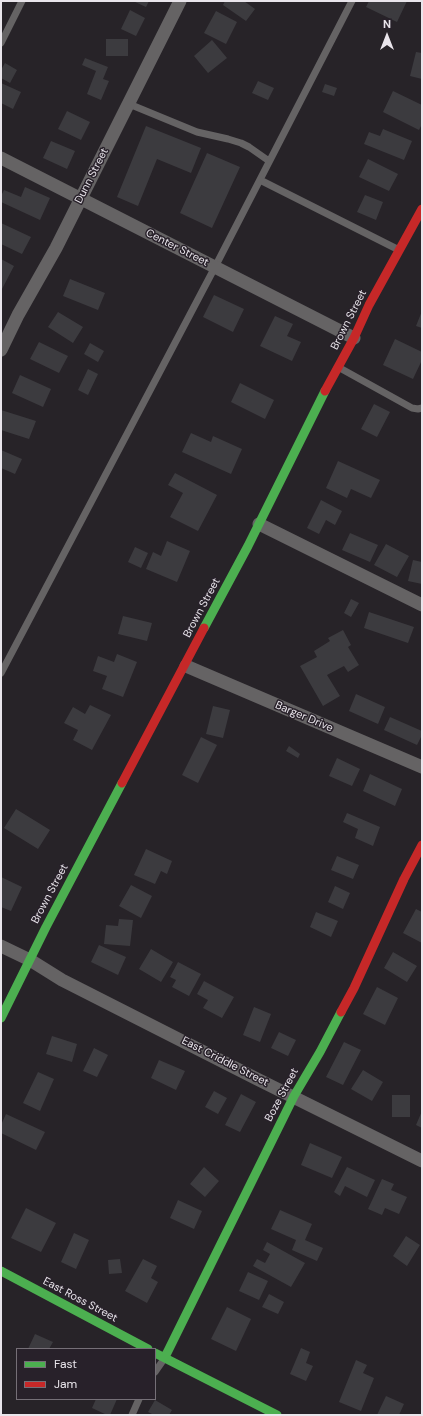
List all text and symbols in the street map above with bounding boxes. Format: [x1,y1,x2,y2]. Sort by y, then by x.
north arrow [367,16,407,56]
text: N [383,17,391,31]
street label: Dunn Street [72,146,112,206]
street label: Center Street [143,226,211,270]
street label: Brown Street [328,288,370,352]
street label: Brown Street [181,576,223,640]
street label: Barger Drive [273,699,335,735]
street label: Brown Street [29,862,71,926]
street label: East Criddle Street [179,1034,271,1090]
street label: Boze Street [262,1066,302,1124]
street label: East Ross Street [40,1275,120,1325]
legend [16,1348,156,1400]
text: Fast [54,1356,77,1372]
text: Jam [54,1376,77,1392]

